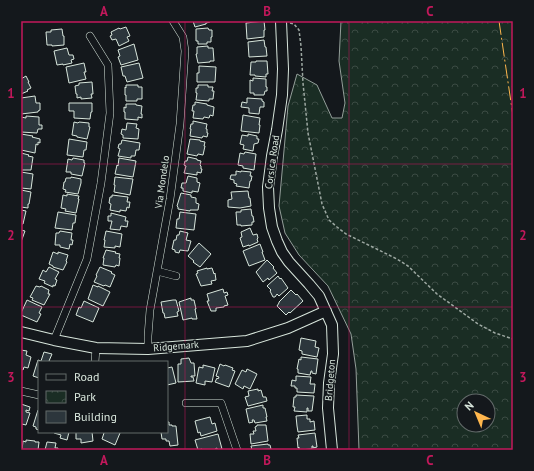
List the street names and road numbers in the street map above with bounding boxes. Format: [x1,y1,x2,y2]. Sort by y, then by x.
street label: Corsica Road [262,134,282,190]
street label: Via Mondelo [152,155,172,210]
street label: Ridgemark [153,338,200,354]
street label: Bridgeton [322,359,338,401]

